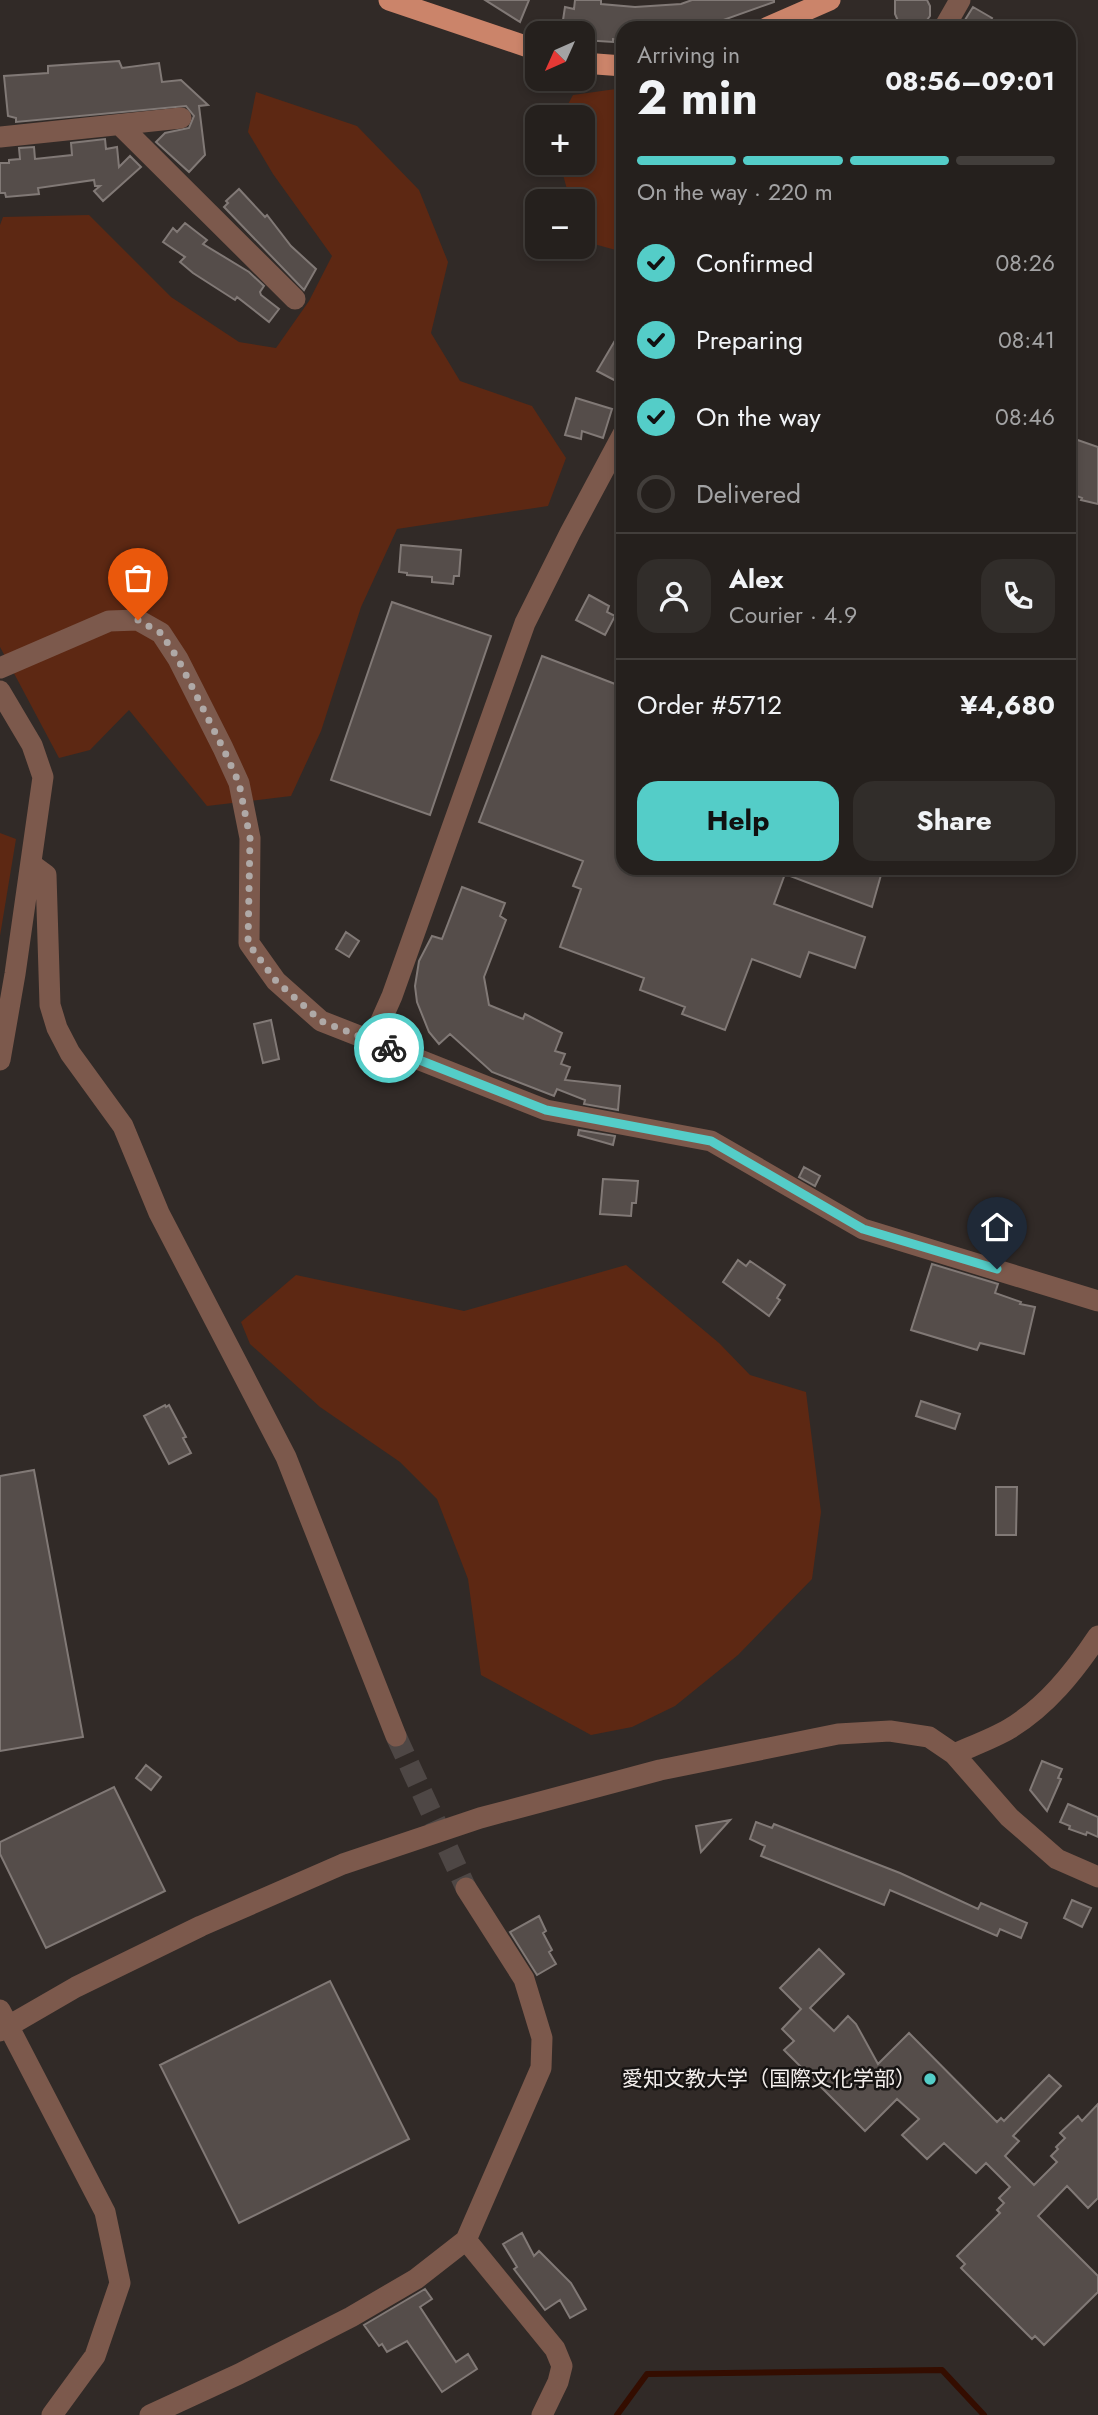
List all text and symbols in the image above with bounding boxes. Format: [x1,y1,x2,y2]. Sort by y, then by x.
north arrow [525,21,595,91]
map controls [525,21,595,259]
text: Arriving in [637,38,740,72]
text: 08:56–09:01 [885,62,1055,100]
text: 2 min [637,65,758,131]
button: + [525,105,595,175]
text: On the way · 220 m [637,175,833,209]
button: − [525,189,595,259]
icon: check [637,244,675,282]
text: Confirmed [696,244,813,282]
text: 08:26 [995,246,1055,280]
icon: check [637,321,675,359]
text: Preparing [696,321,803,359]
text: 08:41 [998,323,1055,357]
icon: check [637,398,675,436]
text: On the way [696,398,821,436]
text: 08:46 [995,400,1055,434]
text: Delivered [696,475,801,513]
pin [108,548,168,620]
icon: bag [119,559,157,597]
button: person [637,559,711,633]
button: phone [981,559,1055,633]
text: Alex [729,560,783,598]
text: Courier · 4.9 [729,598,857,632]
text: Order #5712 [637,686,782,724]
text: ¥4,680 [960,686,1055,724]
button: Help [637,781,839,861]
button: Share [853,781,1055,861]
courier [354,1013,424,1083]
icon: bike [370,1029,408,1067]
pin [967,1197,1027,1269]
icon: home [978,1208,1016,1246]
place label: 愛知文教大学（国際文化学部） [622,2064,916,2094]
marker: 愛知文教大学（国際文化学部） [922,2071,938,2087]

